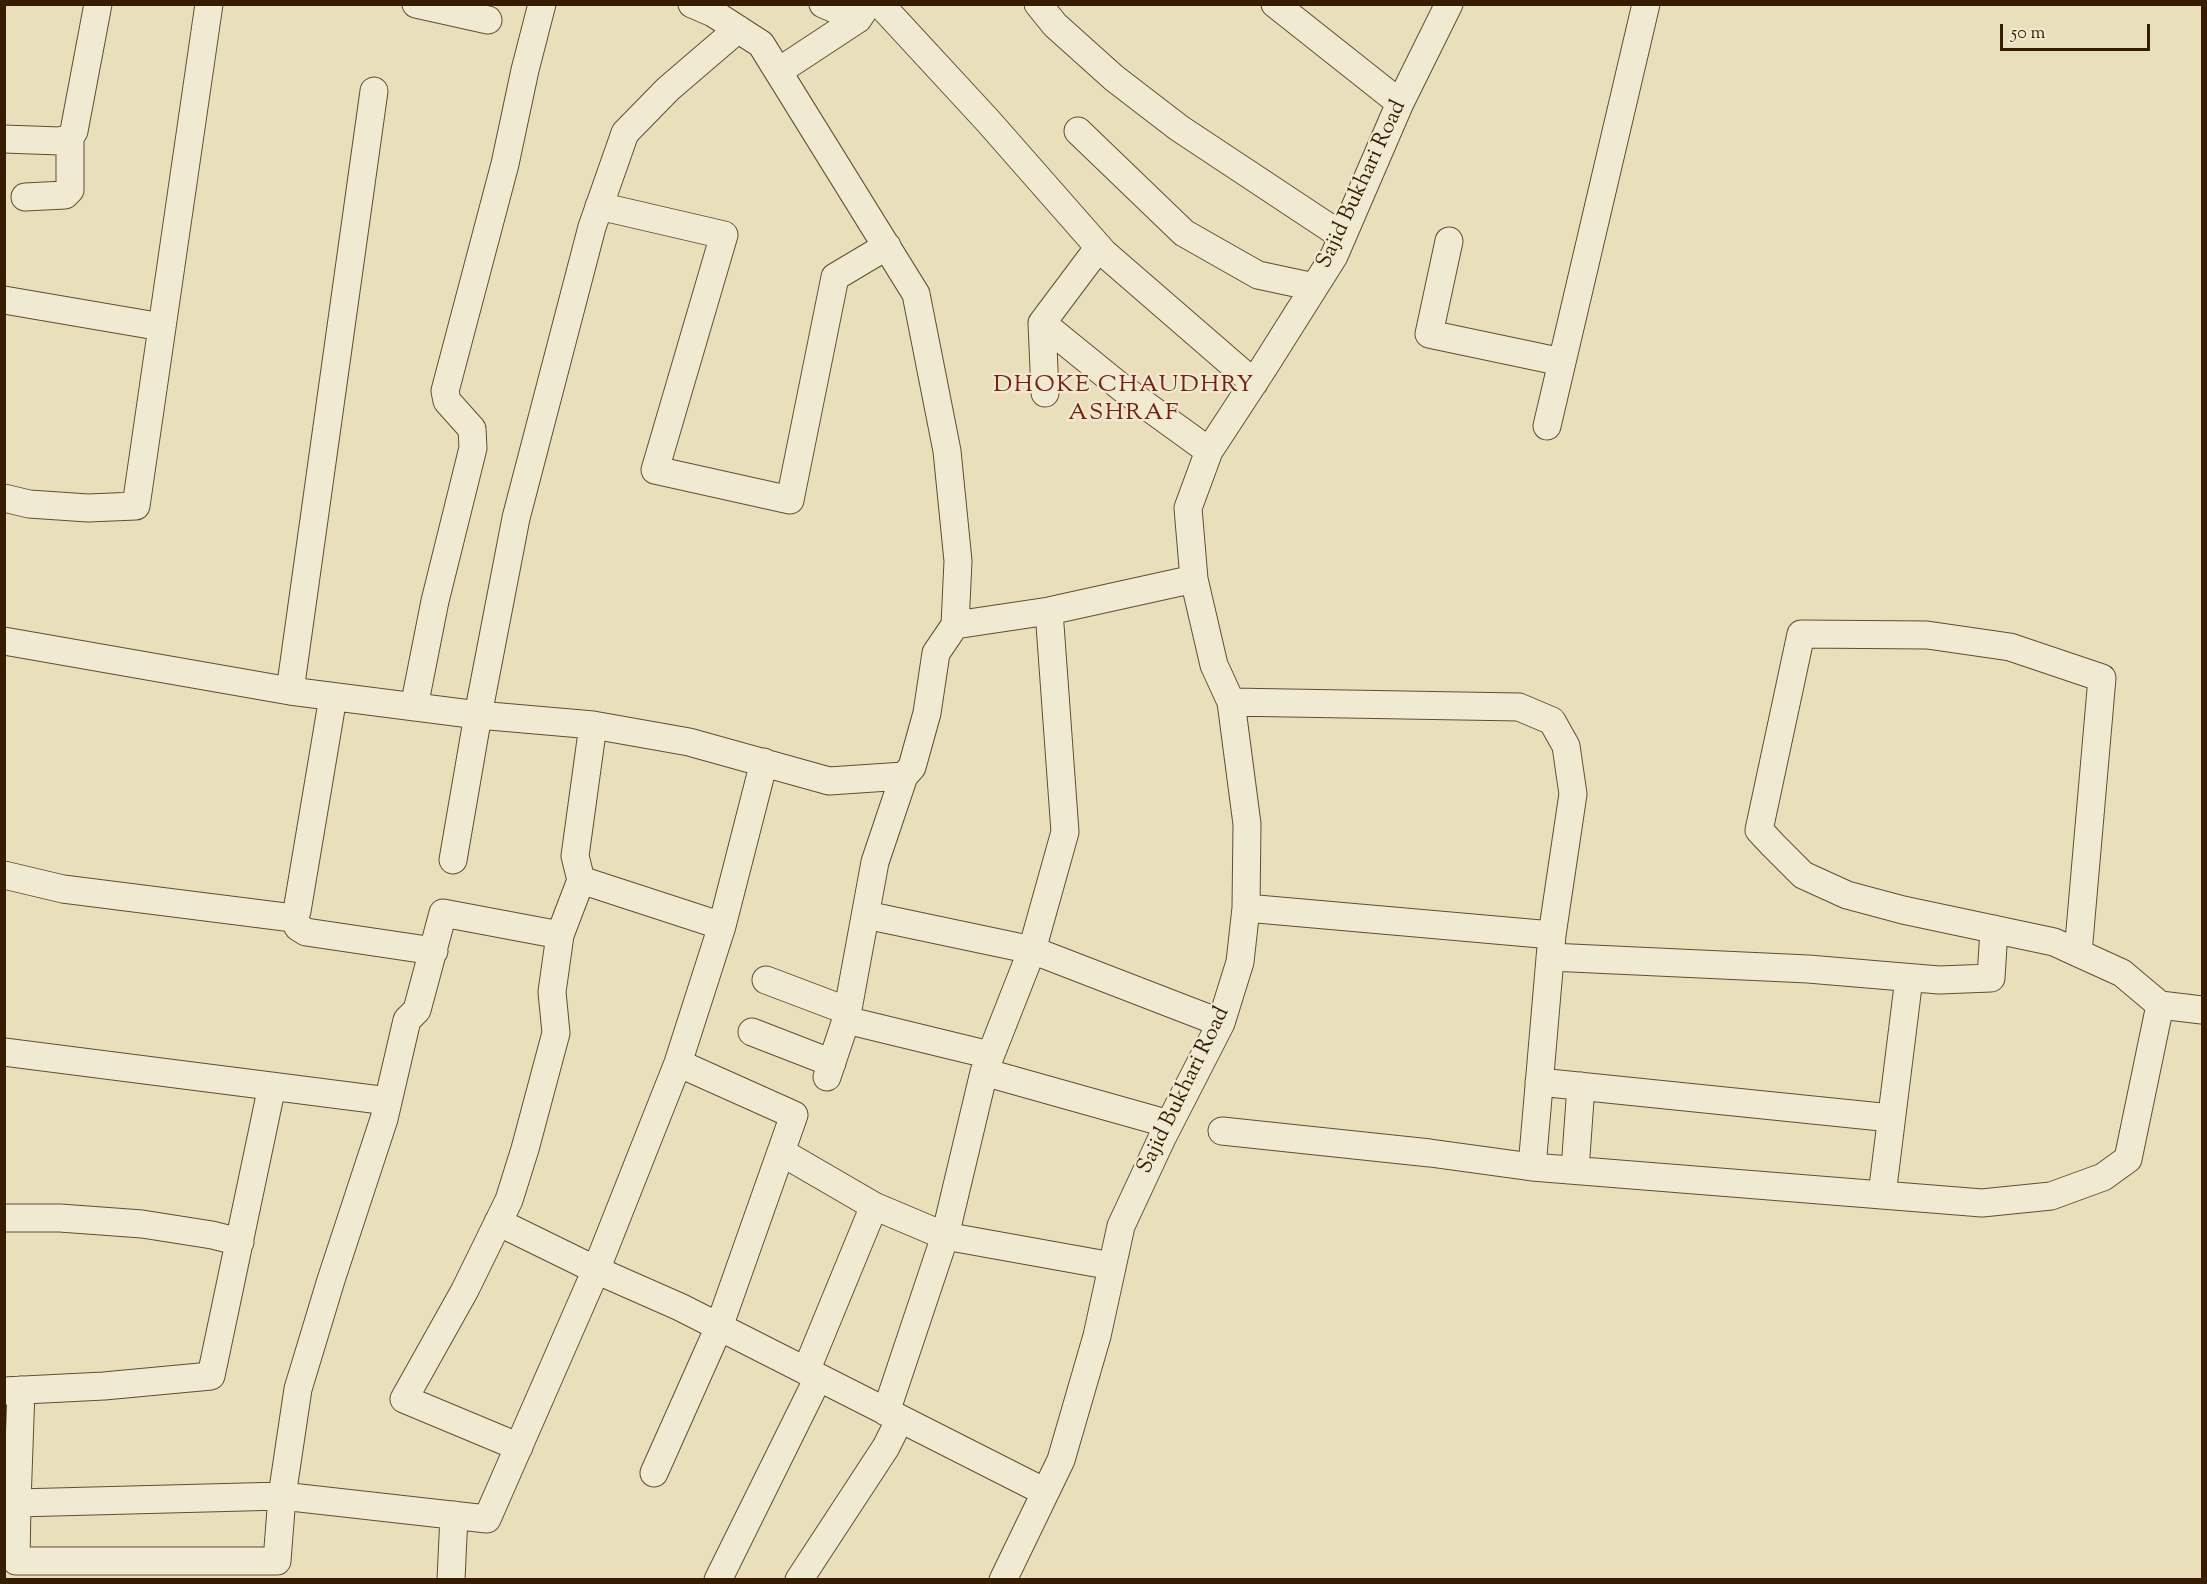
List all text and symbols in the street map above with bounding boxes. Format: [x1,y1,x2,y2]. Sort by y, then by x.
scale bar [2003,12,2153,50]
text: 50 m [2011,21,2045,47]
street label: Sajid Bukhari Road [1313,97,1413,273]
district label: DHOKE CHAUDHRY ASHRAF [993,373,1255,429]
street label: Sajid Bukhari Road [1133,1003,1237,1179]

